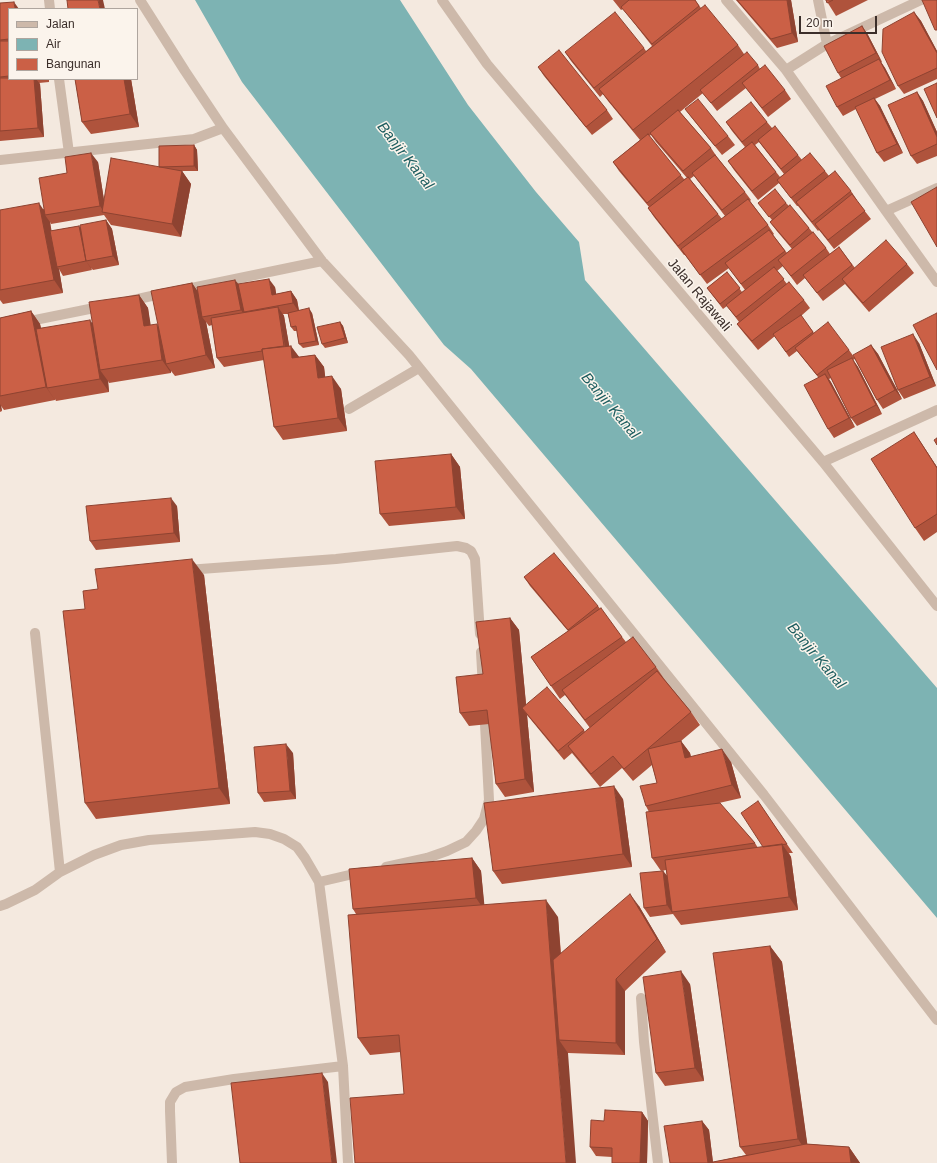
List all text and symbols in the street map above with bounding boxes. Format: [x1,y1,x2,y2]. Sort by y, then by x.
legend [8,8,138,80]
scale bar [801,8,879,34]
text: 20 m [806,16,833,30]
text: Jalan [46,17,75,31]
text: Air [46,37,61,51]
text: Bangunan [46,57,101,71]
water label: Banjir Kanal [373,119,437,193]
street label: Jalan Rajawali [664,255,734,335]
water label: Banjir Kanal [577,369,643,443]
water label: Banjir Kanal [783,619,849,693]

